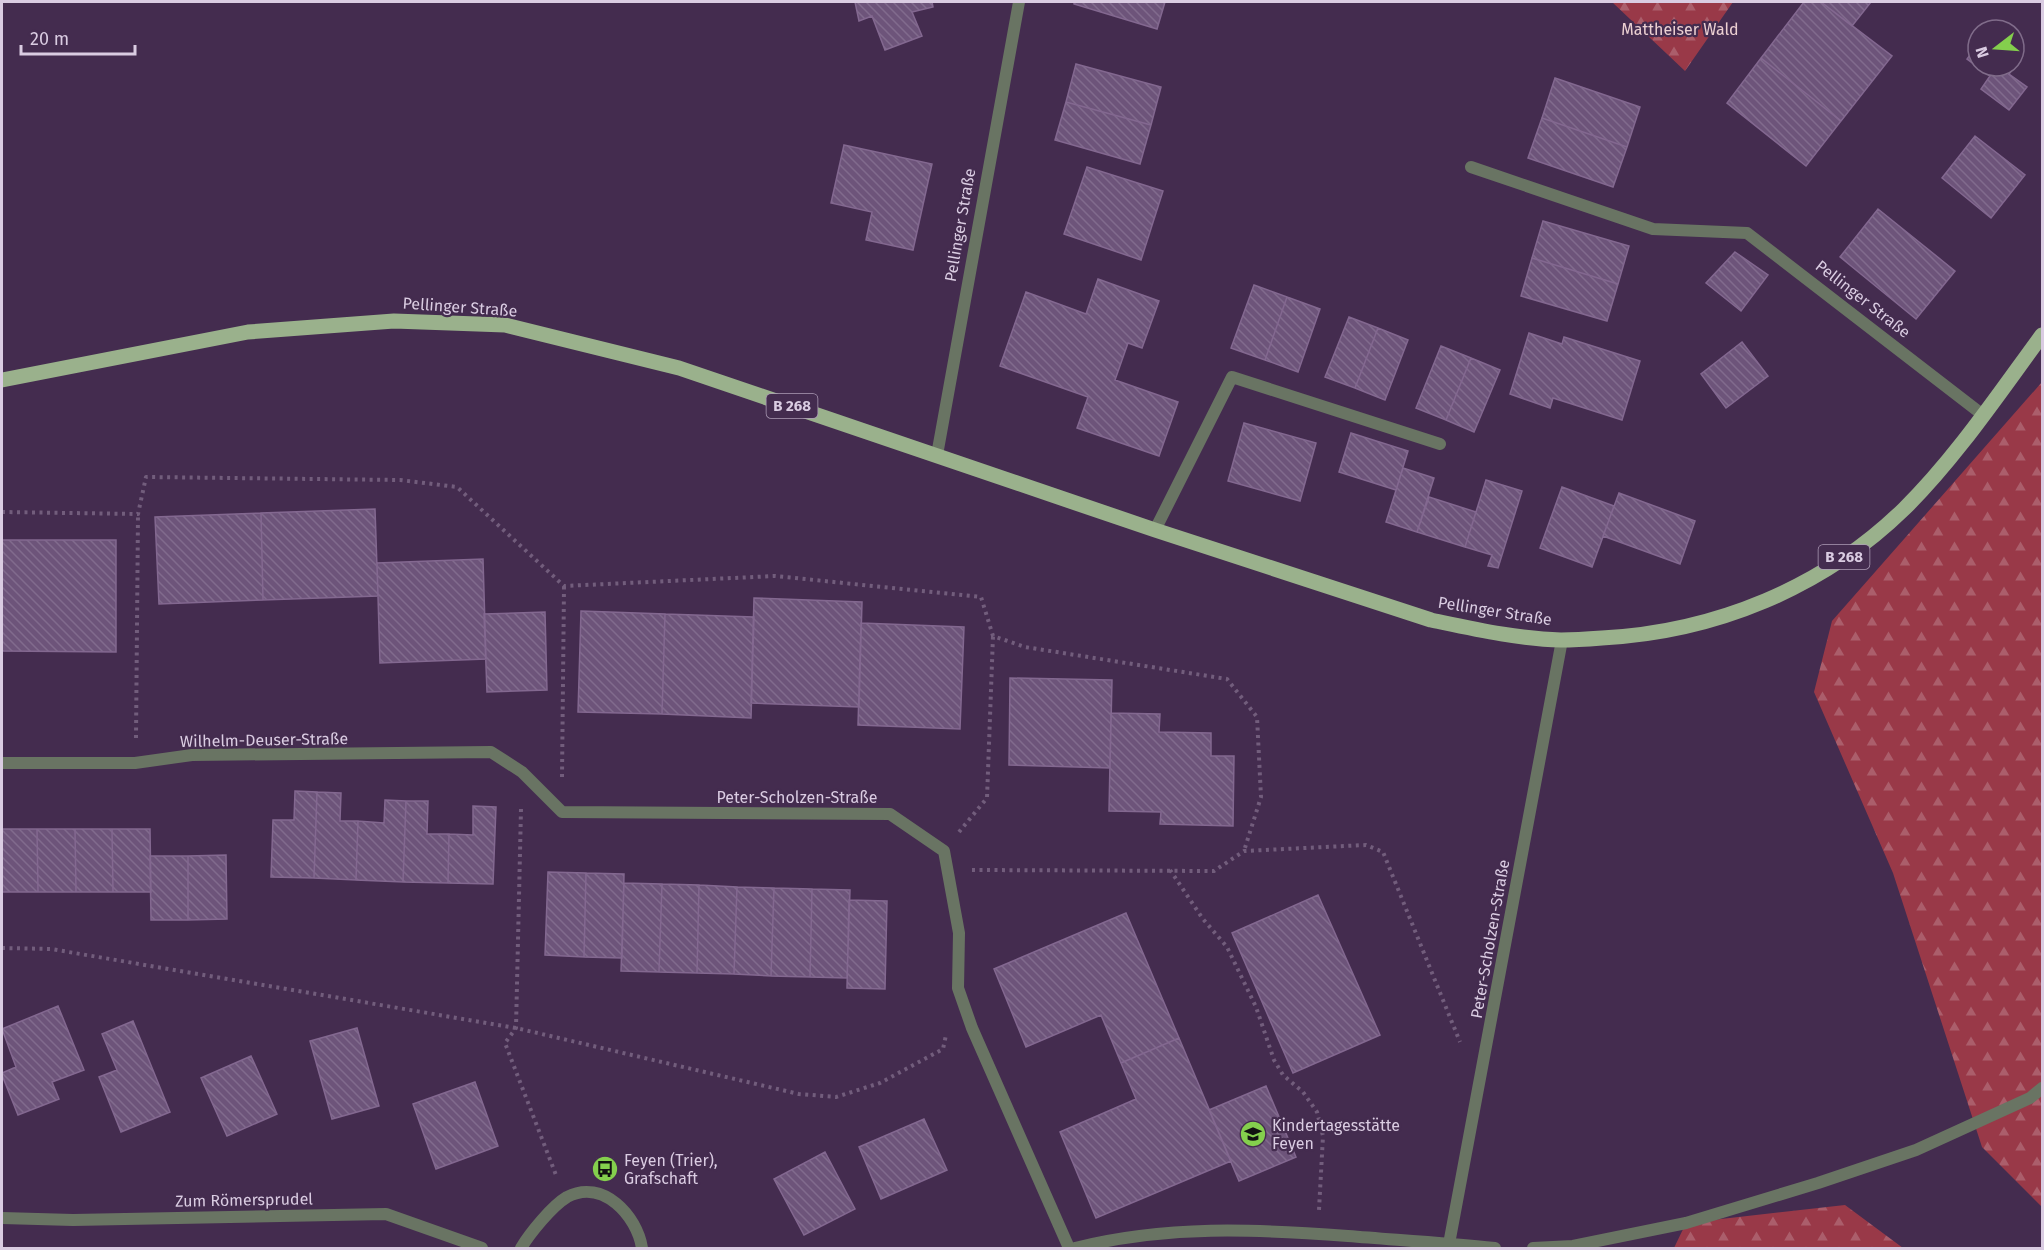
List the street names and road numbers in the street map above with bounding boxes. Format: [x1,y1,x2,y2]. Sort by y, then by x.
street label: Pellinger Straße [941,167,979,283]
street label: Pellinger Straße [1812,256,1914,342]
street label: Pellinger Straße [402,294,518,320]
road number: B 268 [766,394,818,418]
road number: B 268 [1818,545,1870,569]
street label: Pellinger Straße [1437,593,1553,629]
street label: Wilhelm-Deuser-Straße [180,729,348,751]
street label: Peter-Scholzen-Straße [717,788,878,807]
street label: Peter-Scholzen-Straße [1467,858,1513,1020]
street label: Zum Römersprudel [175,1189,313,1211]

